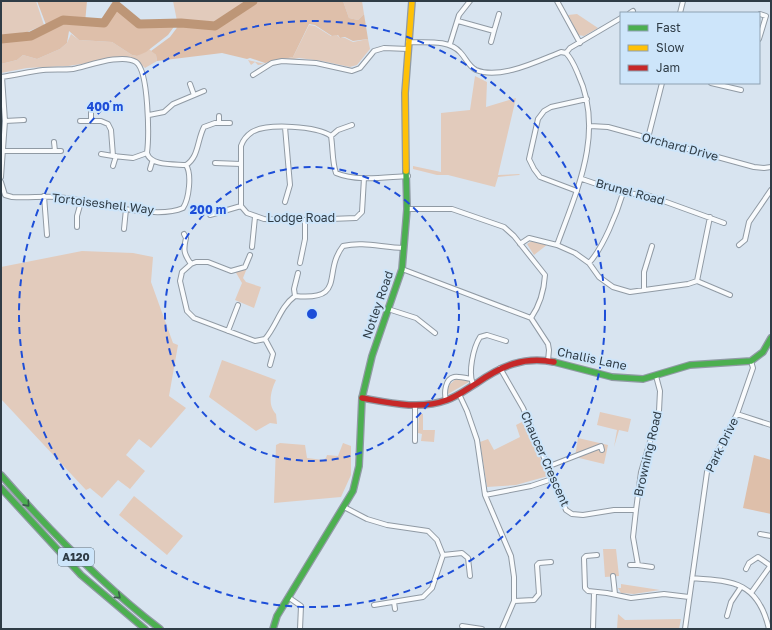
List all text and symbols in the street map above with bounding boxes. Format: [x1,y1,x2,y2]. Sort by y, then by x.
legend [620,12,760,84]
text: Fast [656,20,681,35]
text: Slow [656,40,684,55]
text: Jam [656,60,680,75]
text: 400 m [87,99,123,114]
street label: Orchard Drive [640,129,720,164]
street label: Brunel Road [594,175,666,208]
street label: Tortoiseshell Way [51,190,155,217]
text: 200 m [190,202,226,217]
street label: Lodge Road [267,210,335,225]
street label: Notley Road [359,269,396,341]
centre of rings [305,307,319,321]
street label: Challis Lane [556,344,628,373]
street label: Chaucer Crescent [518,409,573,509]
street label: Browning Road [630,410,665,498]
street label: Park Drive [702,415,741,474]
one-way arrow [22,499,30,507]
road number: A120 [58,548,94,566]
one-way arrow [114,592,121,599]

